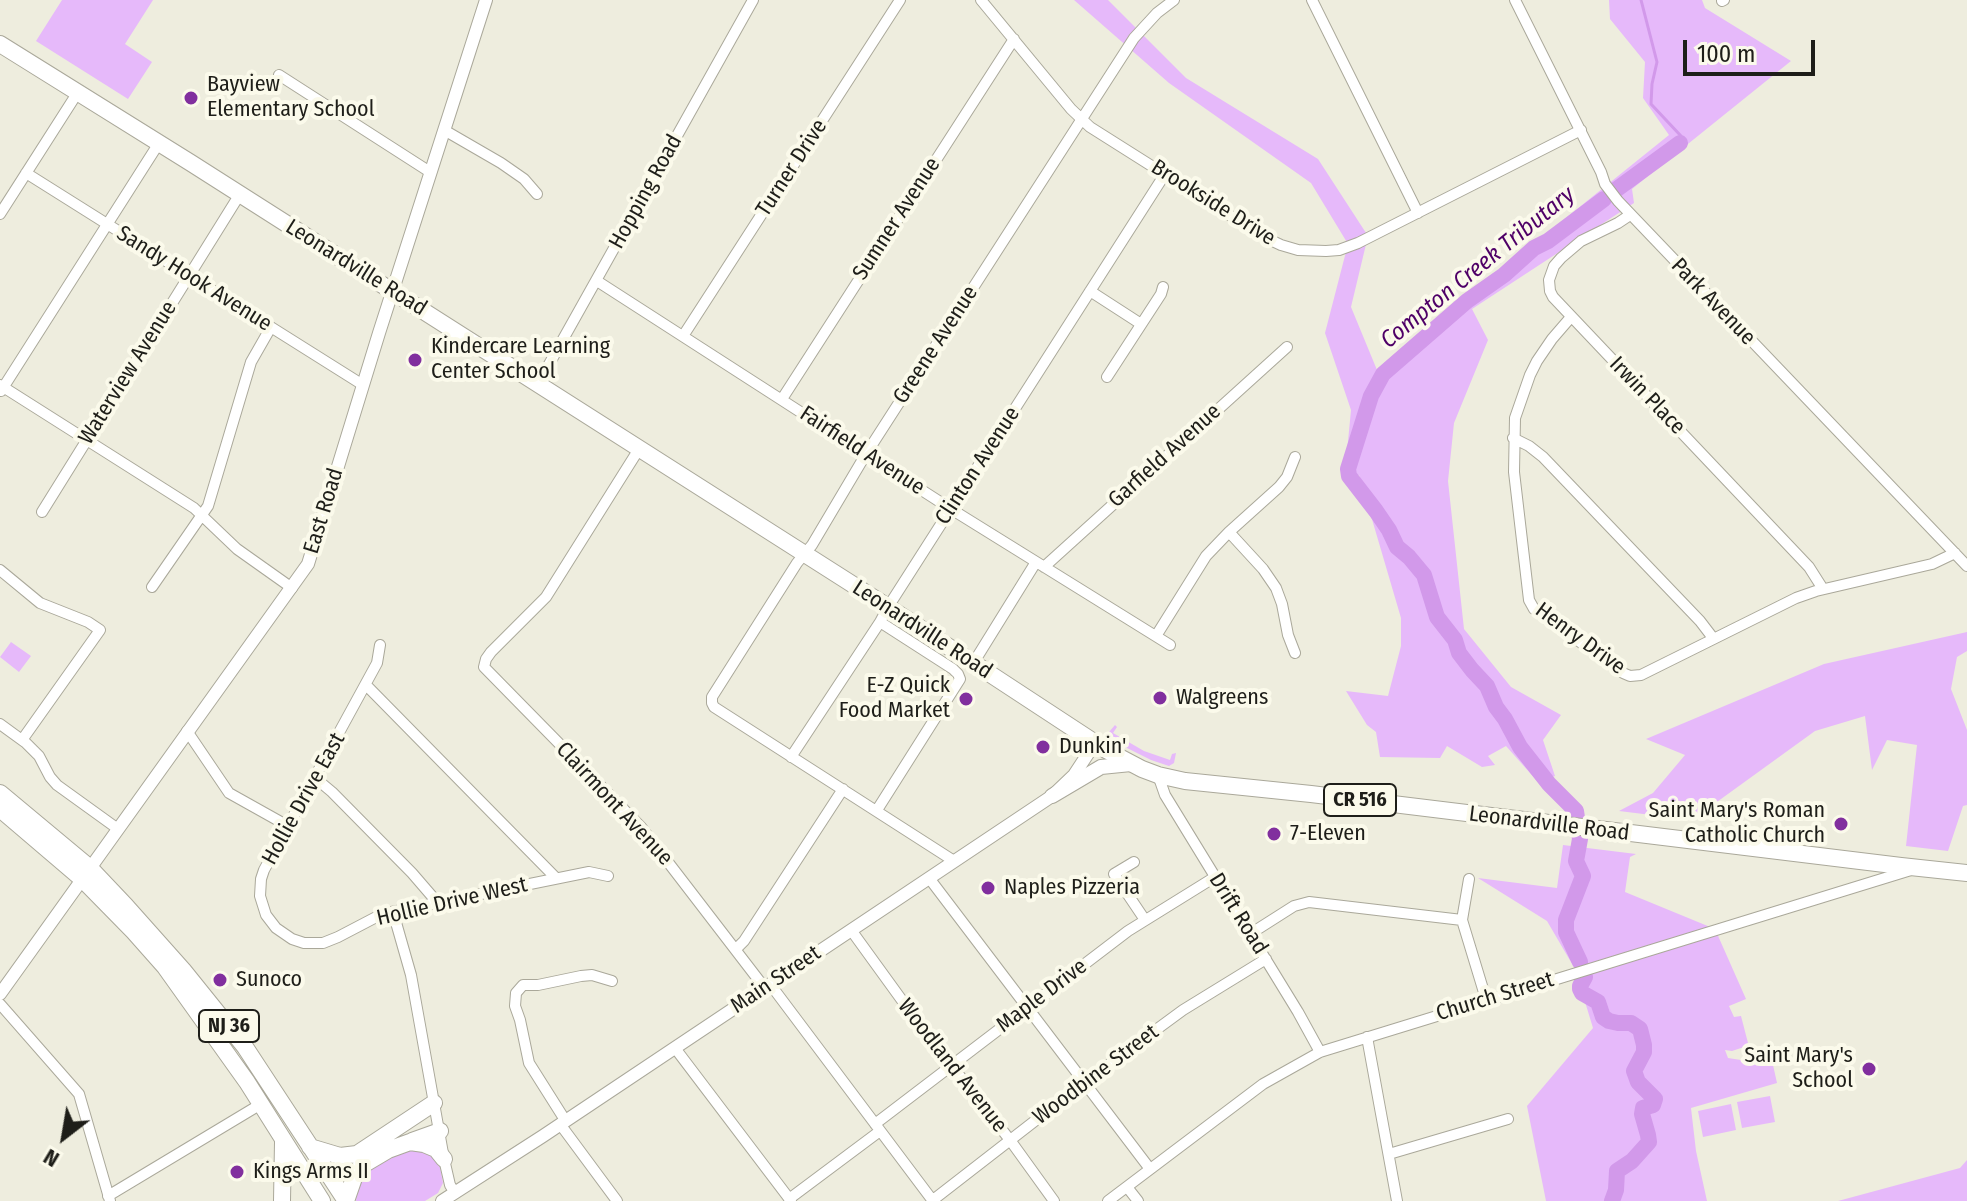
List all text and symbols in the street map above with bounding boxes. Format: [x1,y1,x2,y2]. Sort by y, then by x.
scale bar [1687,24,1819,74]
text: 100 m [1697,40,1755,68]
place label: Bayview Elementary School [207,72,374,124]
marker: Bayview Elementary School [182,89,200,107]
street label: Turner Drive [751,115,833,221]
street label: Hopping Road [604,130,688,254]
street label: Sumner Avenue [848,153,946,285]
street label: Brookside Drive [1146,154,1280,252]
water label: Compton Creek Tributary [1375,181,1581,355]
street label: Leonardville Road [281,214,431,322]
street label: Sandy Hook Avenue [112,221,276,337]
street label: Park Avenue [1665,253,1761,351]
street label: Greene Avenue [888,281,984,409]
street label: Waterview Avenue [73,297,183,449]
place label: Kindercare Learning Center School [431,334,610,386]
marker: Kindercare Learning Center School [406,351,424,369]
street label: Irwin Place [1604,352,1690,440]
street label: Garfield Avenue [1103,399,1227,513]
street label: Fairfield Avenue [795,401,929,501]
street label: Clinton Avenue [930,402,1026,530]
street label: East Road [299,465,349,557]
street label: Leonardville Road [847,575,997,685]
street label: Henry Drive [1530,597,1630,681]
place label: E-Z Quick Food Market [839,673,950,724]
place label: Walgreens [1176,685,1268,711]
marker: Walgreens [1151,689,1169,707]
marker: E-Z Quick Food Market [957,690,975,708]
street label: Hollie Drive East [257,728,351,870]
place label: Dunkin' [1059,734,1126,760]
street label: Clairmont Avenue [550,737,678,871]
marker: Dunkin' [1034,738,1052,756]
road number: CR 516 [1324,784,1396,816]
place label: Saint Mary's Roman Catholic Church [1649,798,1825,850]
street label: Leonardville Road [1467,801,1631,847]
marker: Saint Mary's Roman Catholic Church [1832,815,1850,833]
place label: 7-Eleven [1290,821,1366,847]
marker: 7-Eleven [1265,825,1283,843]
street label: Drift Road [1203,869,1273,959]
street label: Hollie Drive West [374,872,530,932]
place label: Naples Pizzeria [1004,875,1140,901]
marker: Naples Pizzeria [979,879,997,897]
street label: Main Street [726,940,826,1020]
street label: Maple Drive [992,953,1092,1039]
place label: Sunoco [236,967,302,993]
street label: Church Street [1433,967,1557,1027]
marker: Sunoco [211,971,229,989]
street label: Woodland Avenue [892,994,1012,1138]
road number: NJ 36 [199,1010,259,1042]
street label: Woodbine Street [1028,1019,1164,1131]
place label: Saint Mary's School [1744,1043,1853,1094]
marker: Saint Mary's School [1860,1060,1878,1078]
north arrow [24,1097,104,1177]
text: N [39,1143,64,1173]
place label: Kings Arms II [253,1159,369,1185]
marker: Kings Arms II [228,1163,246,1181]

